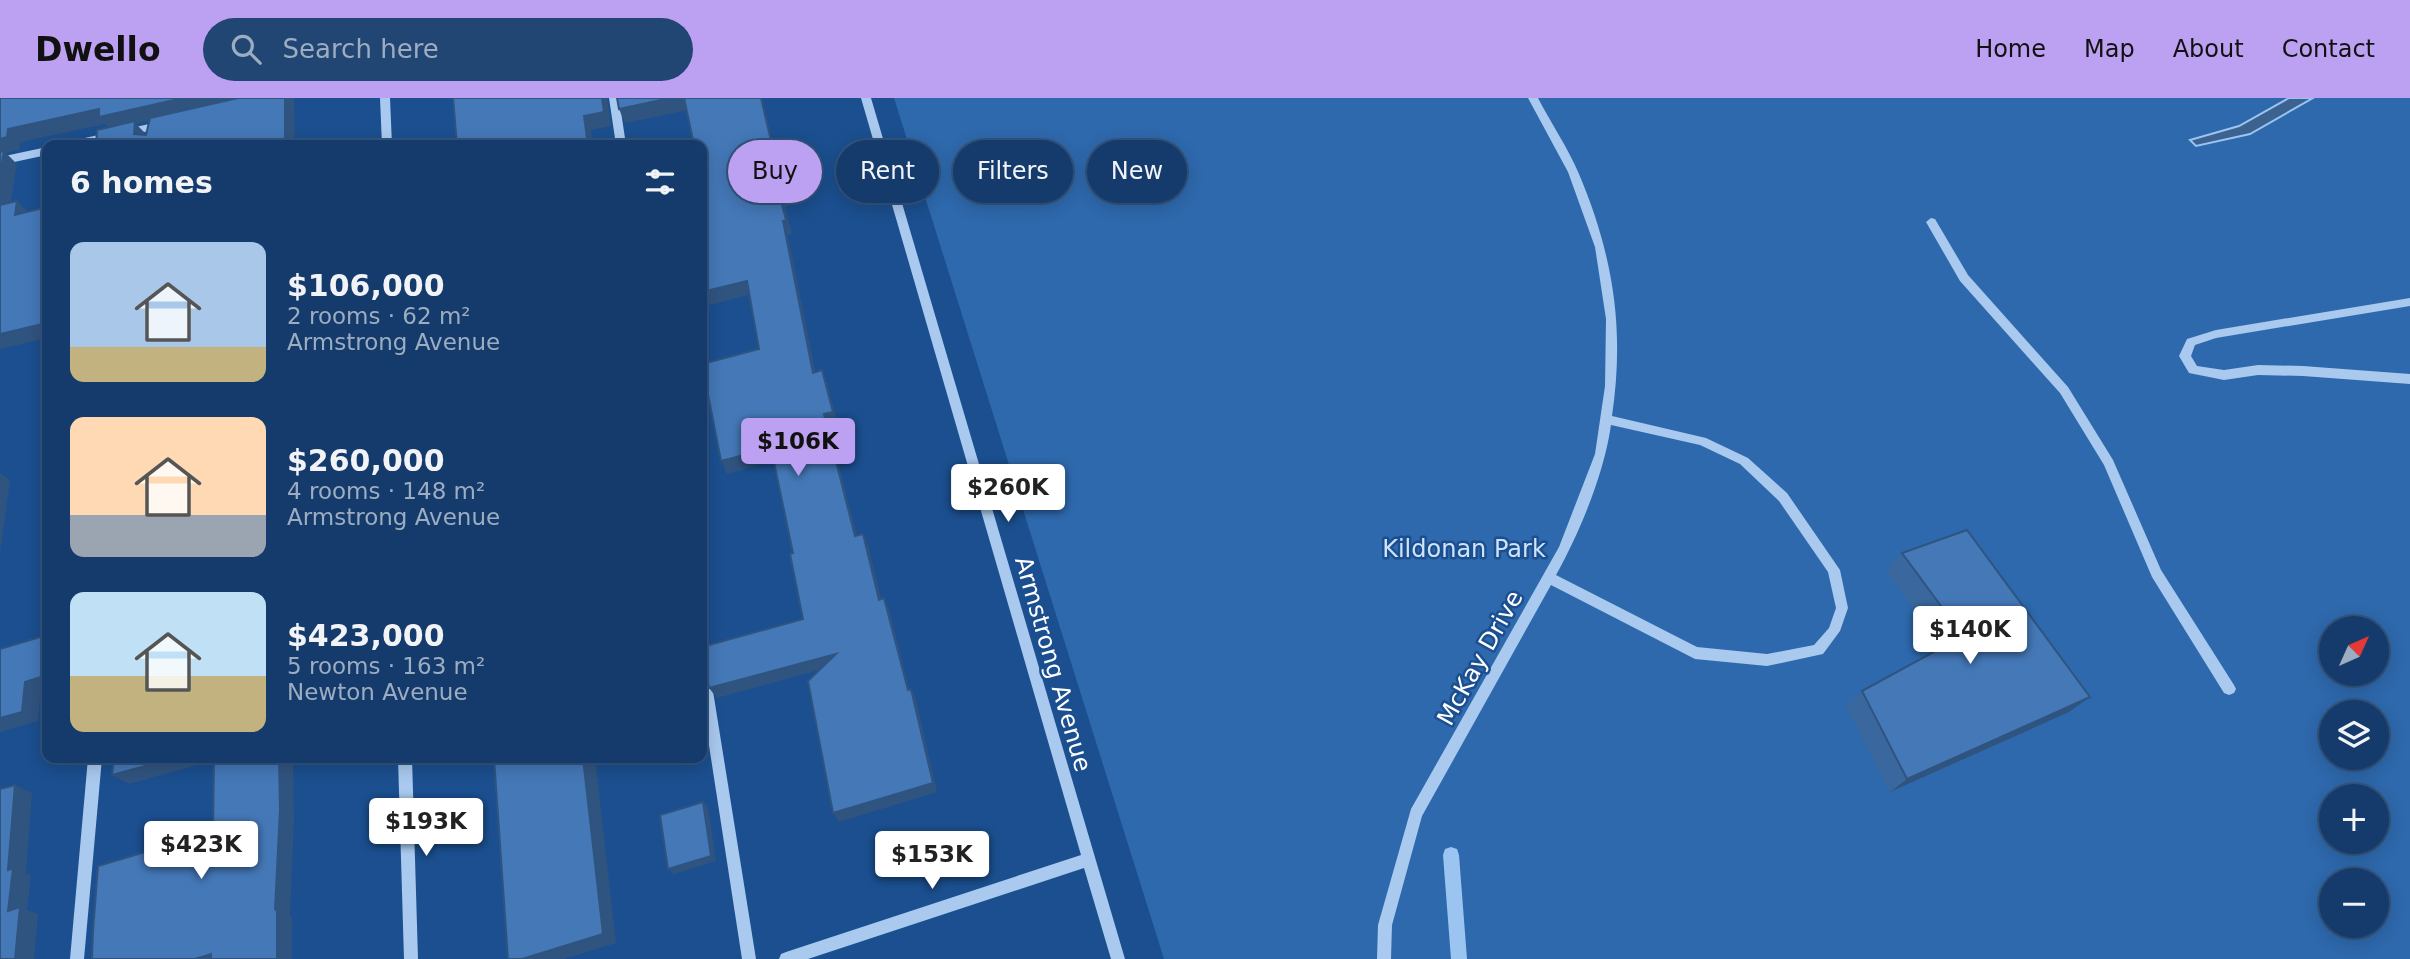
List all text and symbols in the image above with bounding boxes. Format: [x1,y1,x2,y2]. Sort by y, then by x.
search box [203,18,693,81]
text: Dwello [35,30,161,69]
icon: search [227,30,265,68]
text: Search here [283,34,439,64]
text: Home [1975,35,2046,63]
text: Map [2084,35,2135,63]
text: About [2173,35,2244,63]
text: Contact [2282,35,2375,63]
chip: Buy [728,140,822,203]
chip: Rent [836,140,939,203]
chip: Filters [953,140,1073,203]
chip: New [1087,140,1187,203]
icon: filters [641,163,679,201]
text: 6 homes [70,165,213,200]
text: $106,000 [287,268,445,303]
icon: home [126,270,210,354]
text: 2 rooms · 62 m² [287,303,471,329]
text: Armstrong Avenue [287,329,500,355]
pin: $106K [749,418,847,478]
text: $106K [757,428,839,454]
text: $260,000 [287,443,445,478]
icon: home [126,445,210,529]
pin: $260K [959,464,1057,524]
text: $260K [967,474,1049,500]
text: 4 rooms · 148 m² [287,478,485,504]
text: Armstrong Avenue [287,504,500,530]
park label: Kildonan Park [1382,535,1546,563]
street label: Armstrong Avenue [1009,553,1097,775]
street label: McKay Drive [1431,586,1529,730]
pin: $140K [1921,606,2019,666]
text: $140K [1929,616,2011,642]
north arrow [2319,616,2389,686]
map controls [2319,616,2389,938]
text: $423,000 [287,618,445,653]
icon: home [126,620,210,704]
text: 5 rooms · 163 m² [287,653,485,679]
text: Newton Avenue [287,679,468,705]
button: layers [2319,700,2389,770]
button: + [2319,784,2389,854]
pin: $193K [377,798,475,858]
text: $193K [385,808,467,834]
pin: $423K [152,822,250,881]
text: $423K [160,831,242,857]
pin: $153K [883,832,981,891]
text: $153K [891,841,973,867]
button: − [2319,868,2389,938]

